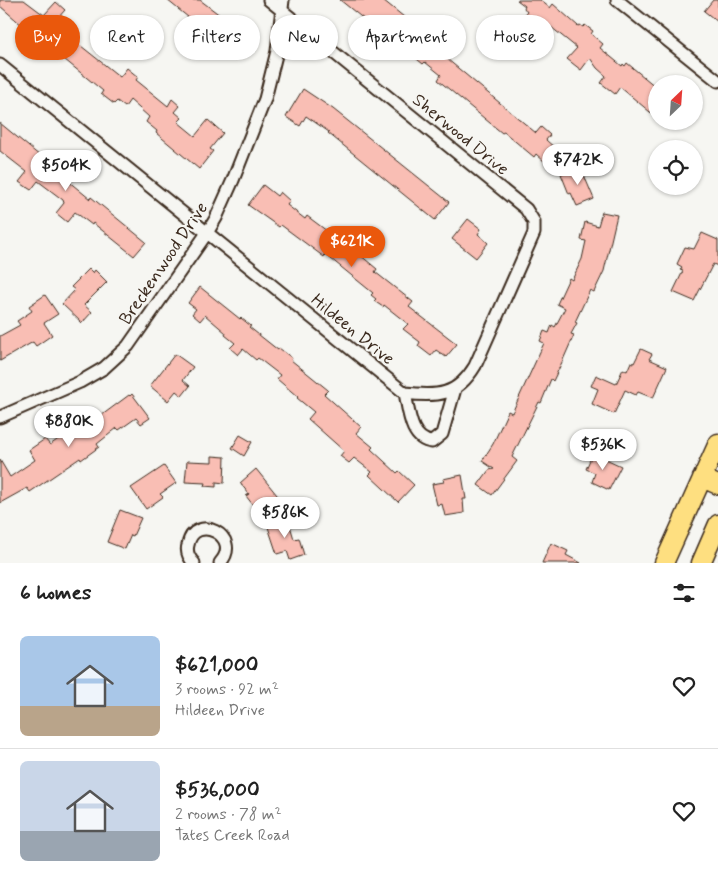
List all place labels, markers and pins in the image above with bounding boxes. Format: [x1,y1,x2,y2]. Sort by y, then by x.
pin: $742K [543,144,613,186]
pin: $504K [31,150,101,192]
pin: $621K [317,226,387,268]
pin: $880K [34,406,104,448]
pin: $536K [568,428,638,471]
pin: $586K [250,496,320,539]

